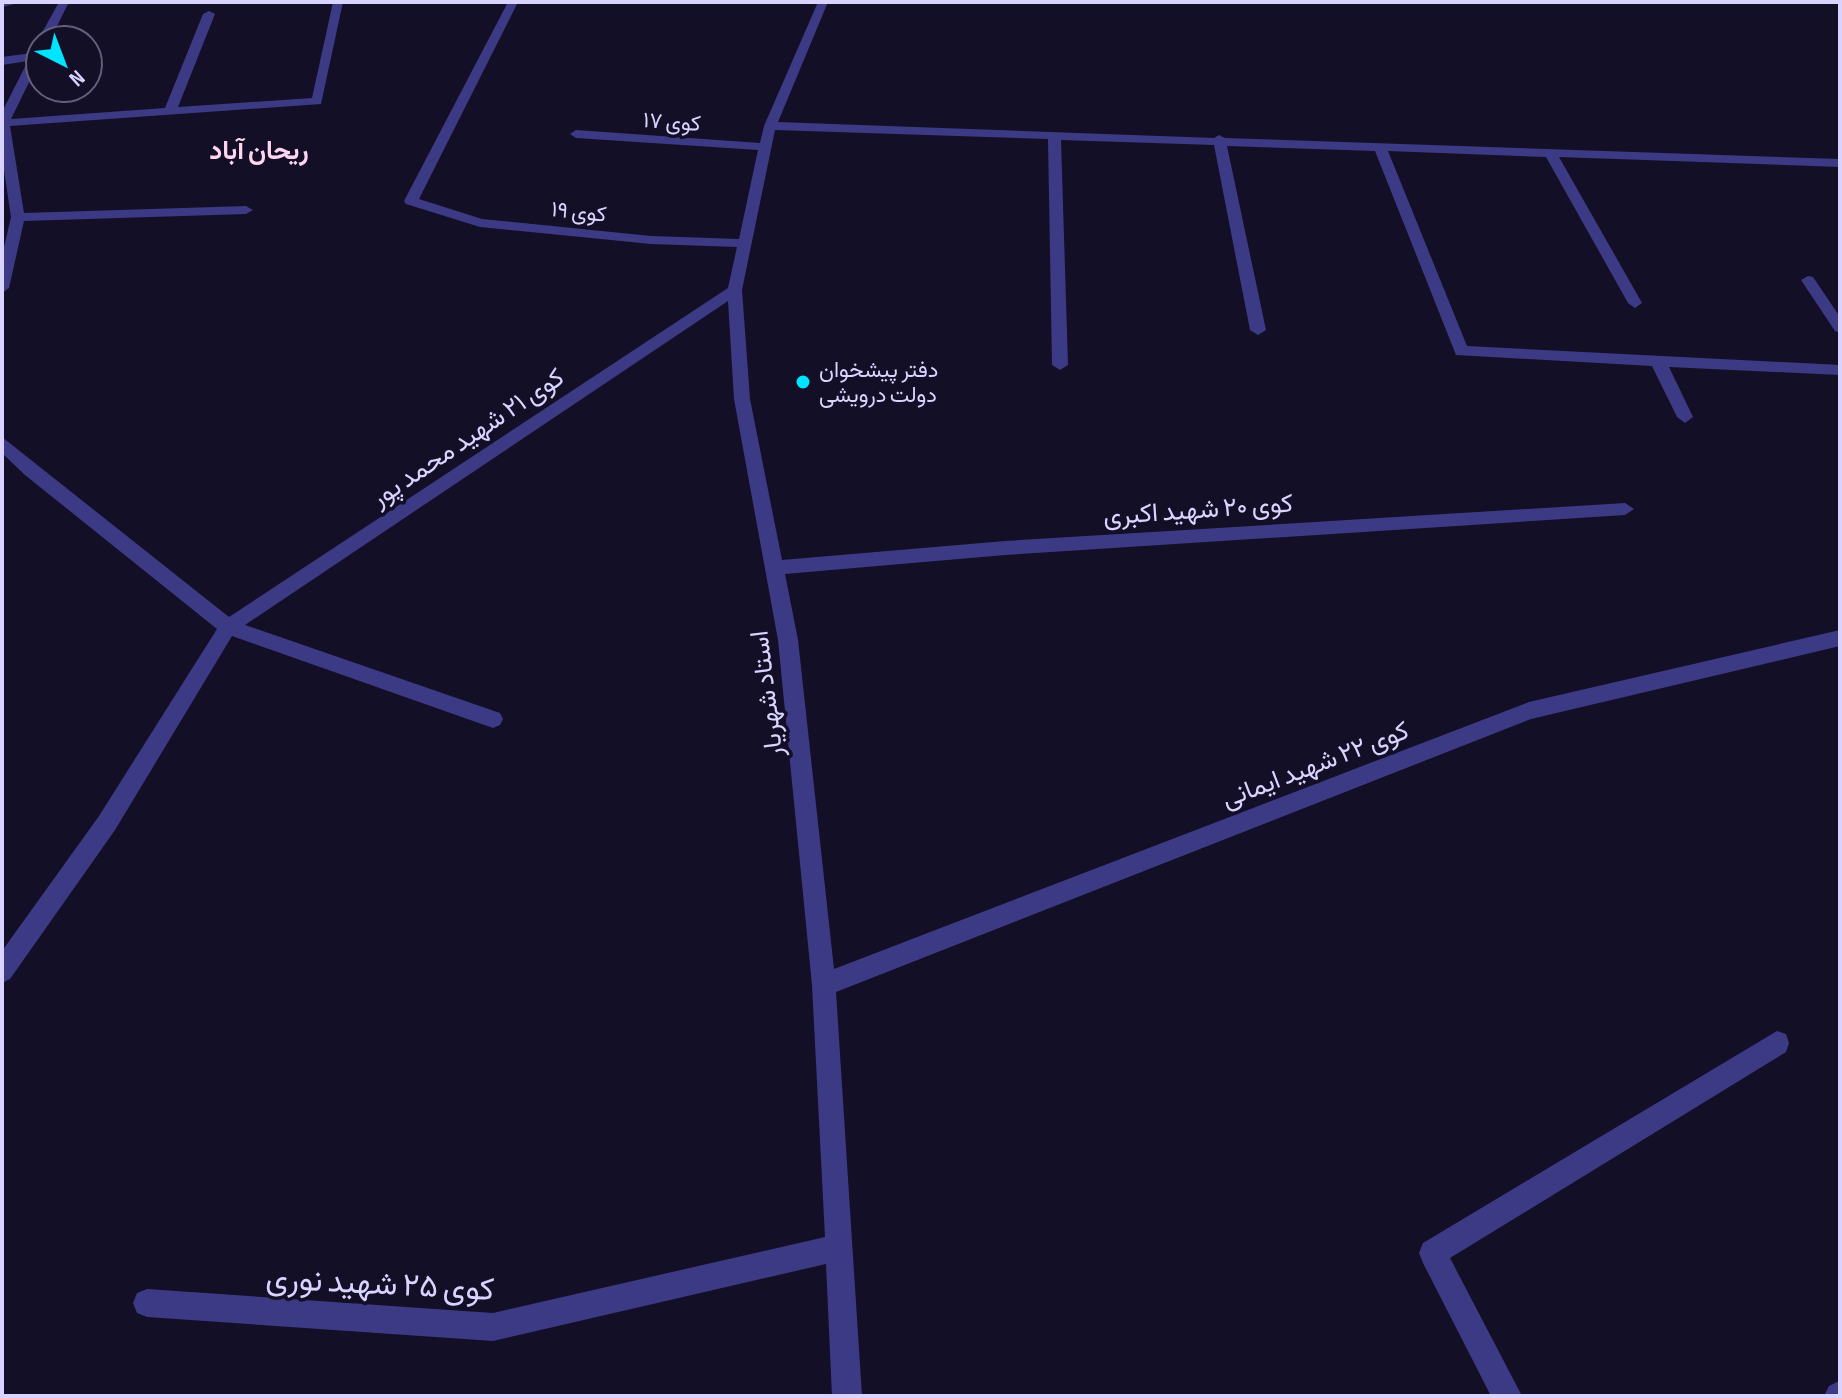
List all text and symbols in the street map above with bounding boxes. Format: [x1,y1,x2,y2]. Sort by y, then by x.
north arrow [24,24,104,104]
text: N [63,64,90,92]
street label: کوی ۱۷ [642,107,702,138]
district label: ریحان آباد [209,136,309,167]
street label: کوی ۱۹ [550,196,608,229]
place label: دفتر پیشخوان دولت درویشی [819,357,938,409]
street label: کوی ۲۱ شهید محمد پور [365,362,571,516]
marker: دفتر پیشخوان دولت درویشی [794,373,812,391]
street label: کوی ۲۰ شهید اکبری [1102,488,1294,533]
street label: استاد شهریار [744,629,791,760]
street label: کوی ۲۲ شهید ایمانی [1218,715,1413,815]
street label: کوی ۲۵ شهید نوری [265,1259,495,1310]

